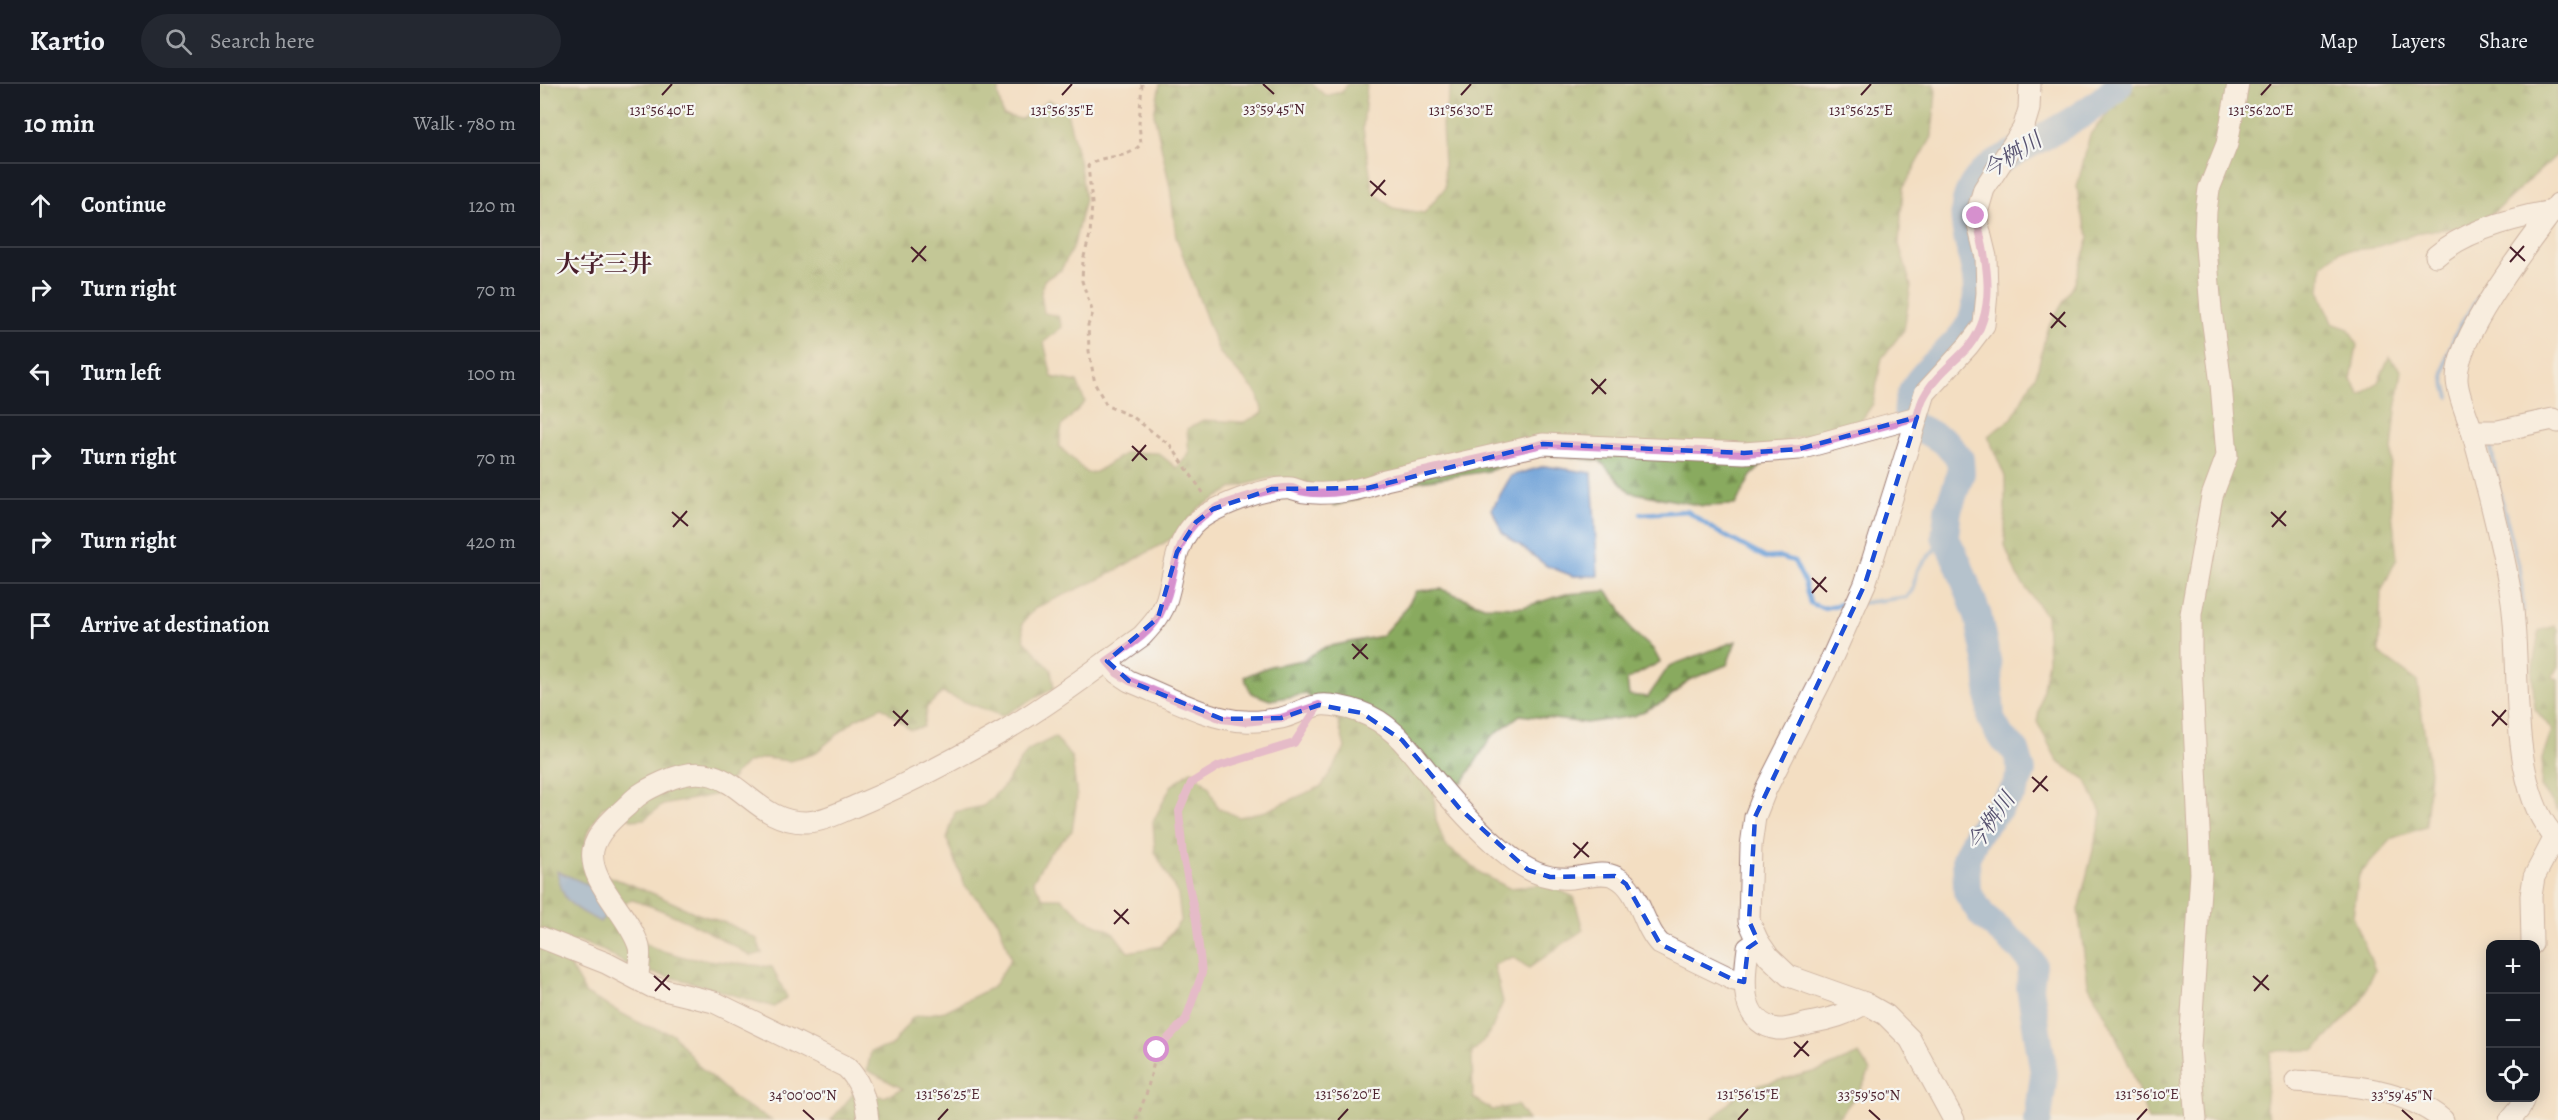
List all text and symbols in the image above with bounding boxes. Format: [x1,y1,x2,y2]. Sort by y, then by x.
search box [141,14,561,68]
text: Kartio [30,22,105,60]
icon: search [162,25,195,58]
text: Search here [210,26,315,56]
text: Map [2319,27,2358,55]
text: Layers [2391,27,2446,55]
text: Share [2479,27,2528,55]
text: 33°59'45"N [1243,99,1305,119]
text: 131°56'40"E [629,100,695,120]
text: 131°56'35"E [1030,100,1094,120]
text: 131°56'30"E [1429,100,1493,120]
text: 131°56'25"E [1829,100,1893,120]
text: 131°56'20"E [2228,100,2294,120]
text: 10 min [24,106,95,141]
text: Walk · 780 m [414,110,516,137]
water label: 今桝川 [1976,124,2050,187]
icon: ahead [24,189,57,222]
text: Continue [81,190,166,220]
text: 120 m [468,192,516,219]
route end [1962,202,1988,228]
district label: 大字三井 [556,248,652,280]
icon: right [24,273,57,306]
text: Turn right [81,274,177,304]
text: 70 m [476,276,516,303]
icon: left [24,357,57,390]
text: Turn left [81,358,161,388]
text: 100 m [467,360,516,387]
icon: right [24,441,57,474]
text: Turn right [81,442,177,472]
text: 70 m [476,444,516,471]
icon: right [24,525,57,558]
text: Turn right [81,526,177,556]
text: 420 m [466,528,516,555]
icon: arrive [24,609,57,642]
text: Arrive at destination [81,610,270,640]
water label: 今桝川 [1960,785,2023,858]
map controls [2486,940,2540,1102]
button: + [2486,940,2540,994]
button: − [2486,994,2540,1048]
route start [1143,1036,1169,1062]
button: locate [2486,1048,2540,1102]
text: 131°56'25"E [916,1084,980,1104]
text: 131°56'20"E [1315,1084,1381,1104]
text: 131°56'15"E [1717,1084,1779,1104]
text: 131°56'10"E [2115,1084,2179,1104]
text: 34°00'00"N [769,1085,837,1105]
text: 33°59'50"N [1838,1085,1901,1105]
text: 33°59'45"N [2371,1085,2433,1105]

